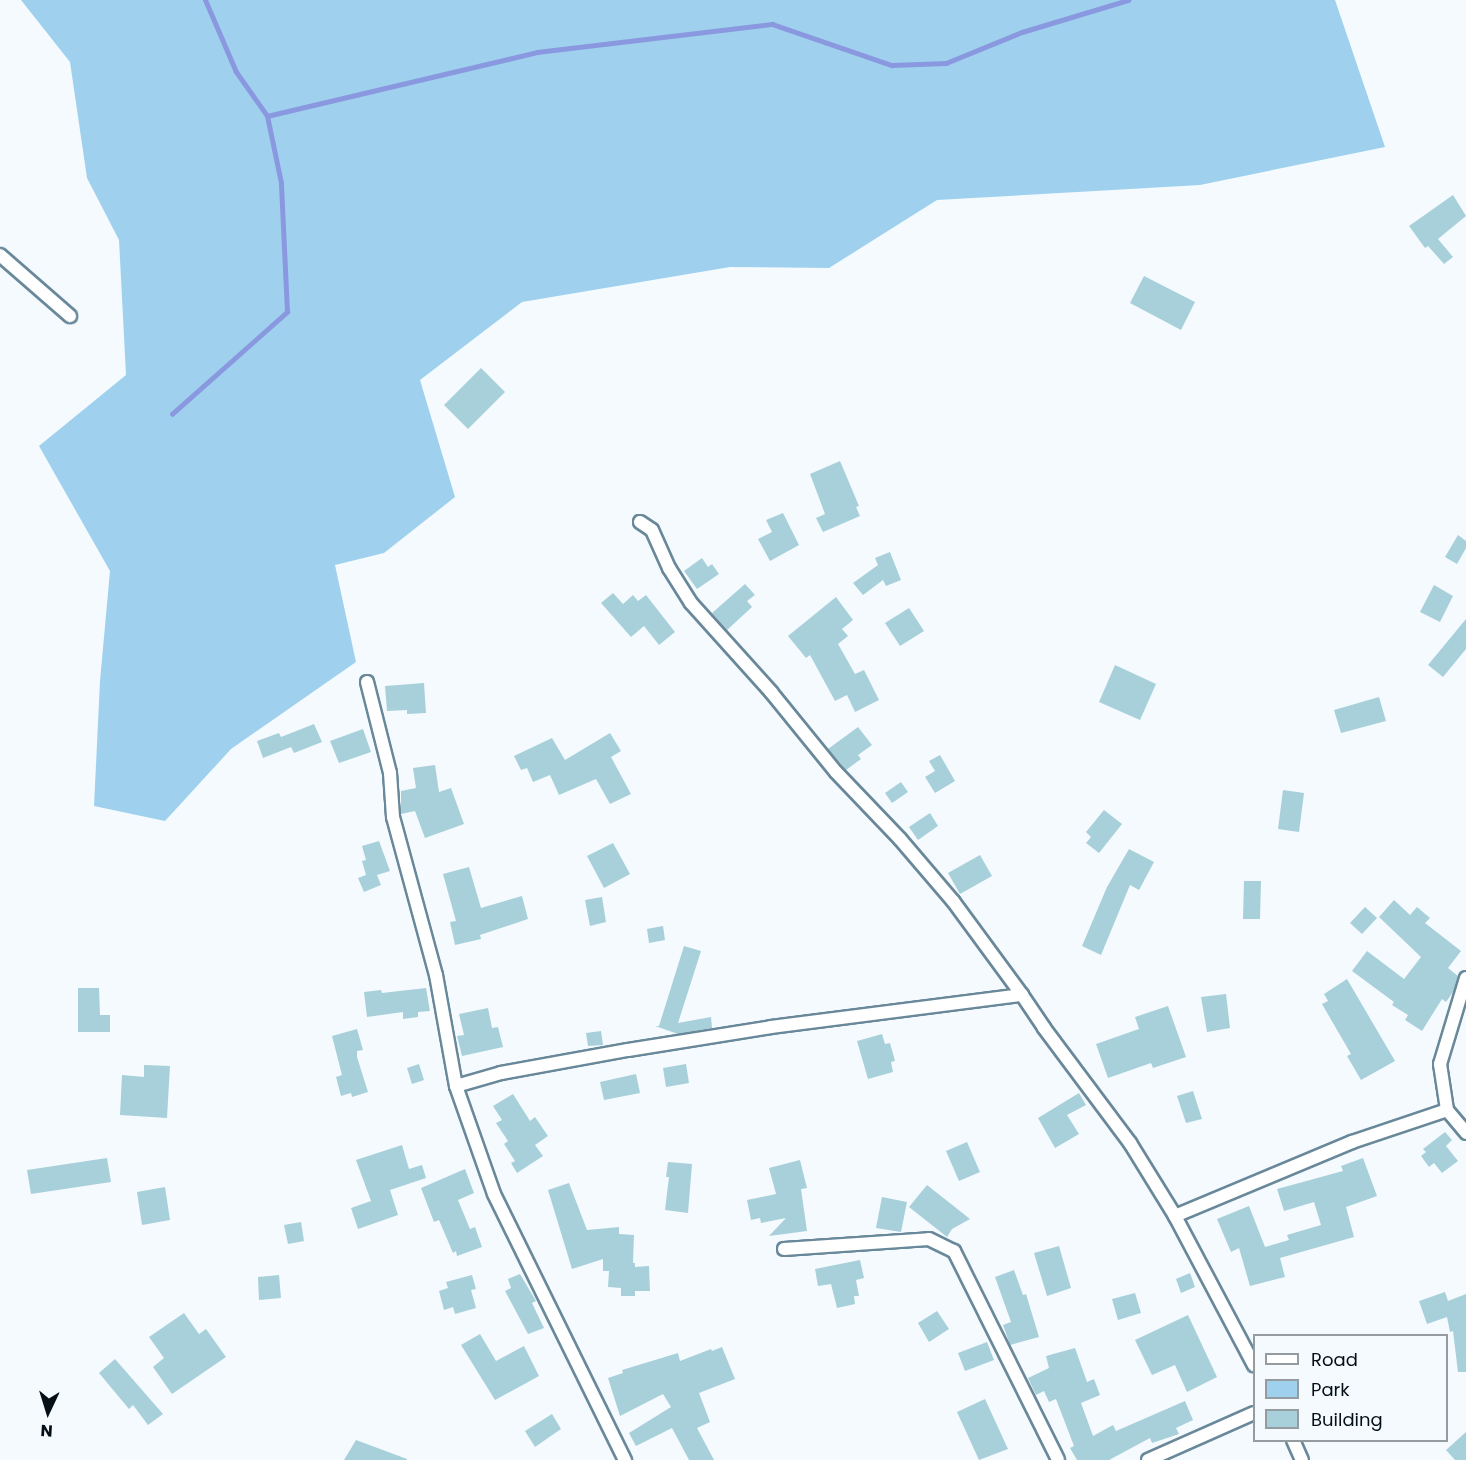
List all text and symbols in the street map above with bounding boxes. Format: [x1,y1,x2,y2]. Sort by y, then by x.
legend [1253,1334,1448,1442]
text: Road [1311,1347,1358,1372]
text: Park [1311,1377,1350,1402]
north arrow [18,1382,78,1442]
text: Building [1311,1407,1383,1432]
text: N [40,1419,54,1442]

